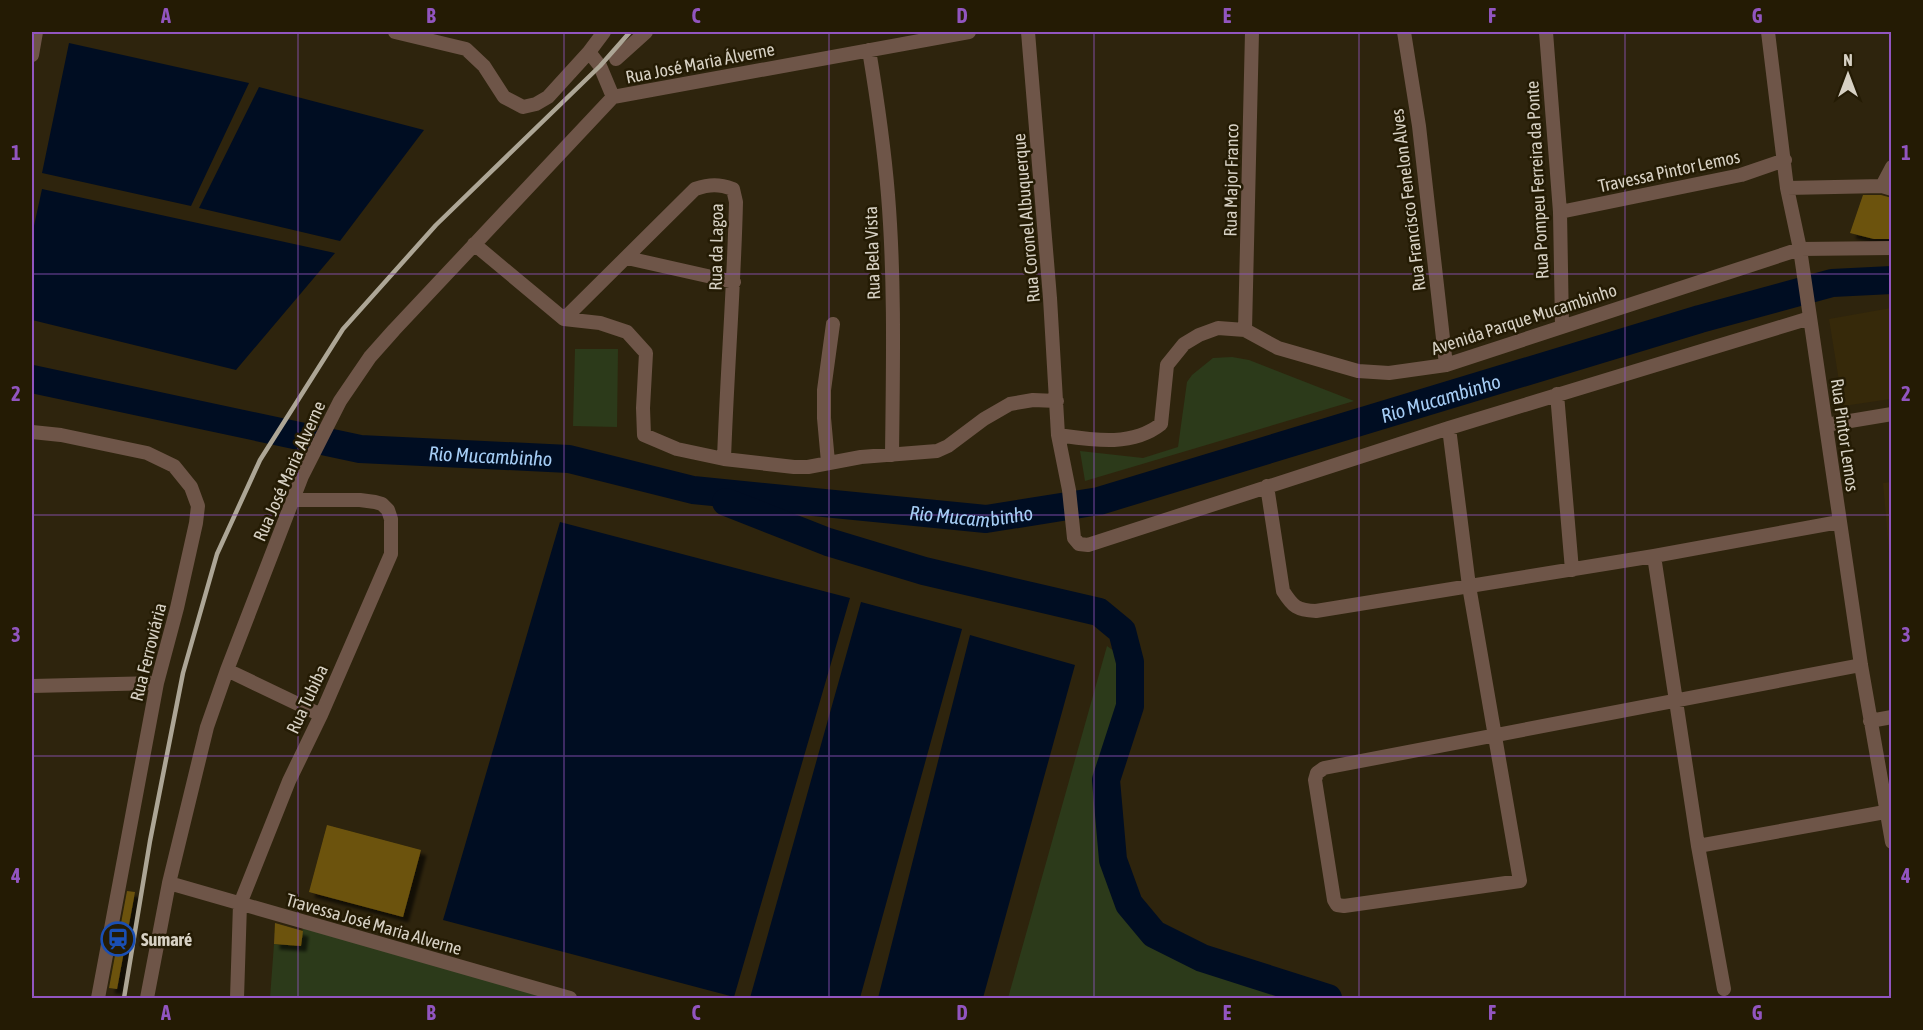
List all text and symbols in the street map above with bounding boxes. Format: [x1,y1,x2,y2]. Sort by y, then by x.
text: A [160,4,171,27]
text: B [426,4,436,27]
text: C [692,4,701,27]
text: D [956,4,968,27]
text: E [1223,4,1232,27]
text: F [1488,4,1496,27]
text: G [1752,4,1763,27]
street label: Rua José Maria Álverne [624,38,776,88]
north arrow [1818,45,1878,105]
text: N [1843,51,1853,69]
street label: Rua Pompeu Ferreira da Ponte [1521,80,1553,280]
street label: Rua Francisco Fenelon Alves [1386,108,1430,292]
street label: Rua Major Franco [1220,123,1242,237]
street label: Rua Coronel Albuquerque [1008,132,1044,304]
text: 1 [11,141,21,164]
text: 1 [1901,141,1911,164]
street label: Travessa Pintor Lemos [1596,146,1742,196]
street label: Rua da Lagoa [705,203,727,291]
street label: Rua Bela Vista [860,206,884,300]
street label: Avenida Parque Mucambinho [1429,279,1619,359]
water label: Rio Mucambinho [1378,369,1503,427]
street label: Rua Pintor Lemos [1827,377,1863,493]
text: 2 [11,382,21,405]
text: 2 [1901,382,1911,405]
street label: Rua José Maria Alverne [249,398,329,544]
water label: Rio Mucambinho [428,441,553,470]
water label: Rio Mucambinho [908,500,1034,531]
street label: Rua Ferroviária [126,601,170,703]
text: 3 [11,623,21,646]
text: 3 [1901,623,1911,646]
street label: Rua Tubiba [282,661,332,737]
text: 4 [10,864,21,887]
text: 4 [1900,864,1911,887]
street label: Travessa José Maria Alverne [284,889,464,959]
station icon: Sumaré [100,921,136,957]
place label: Sumaré [141,929,192,950]
text: A [160,1001,171,1024]
text: B [426,1001,436,1024]
text: C [692,1001,701,1024]
text: D [956,1001,968,1024]
text: E [1223,1001,1232,1024]
text: F [1488,1001,1496,1024]
text: G [1752,1001,1763,1024]

